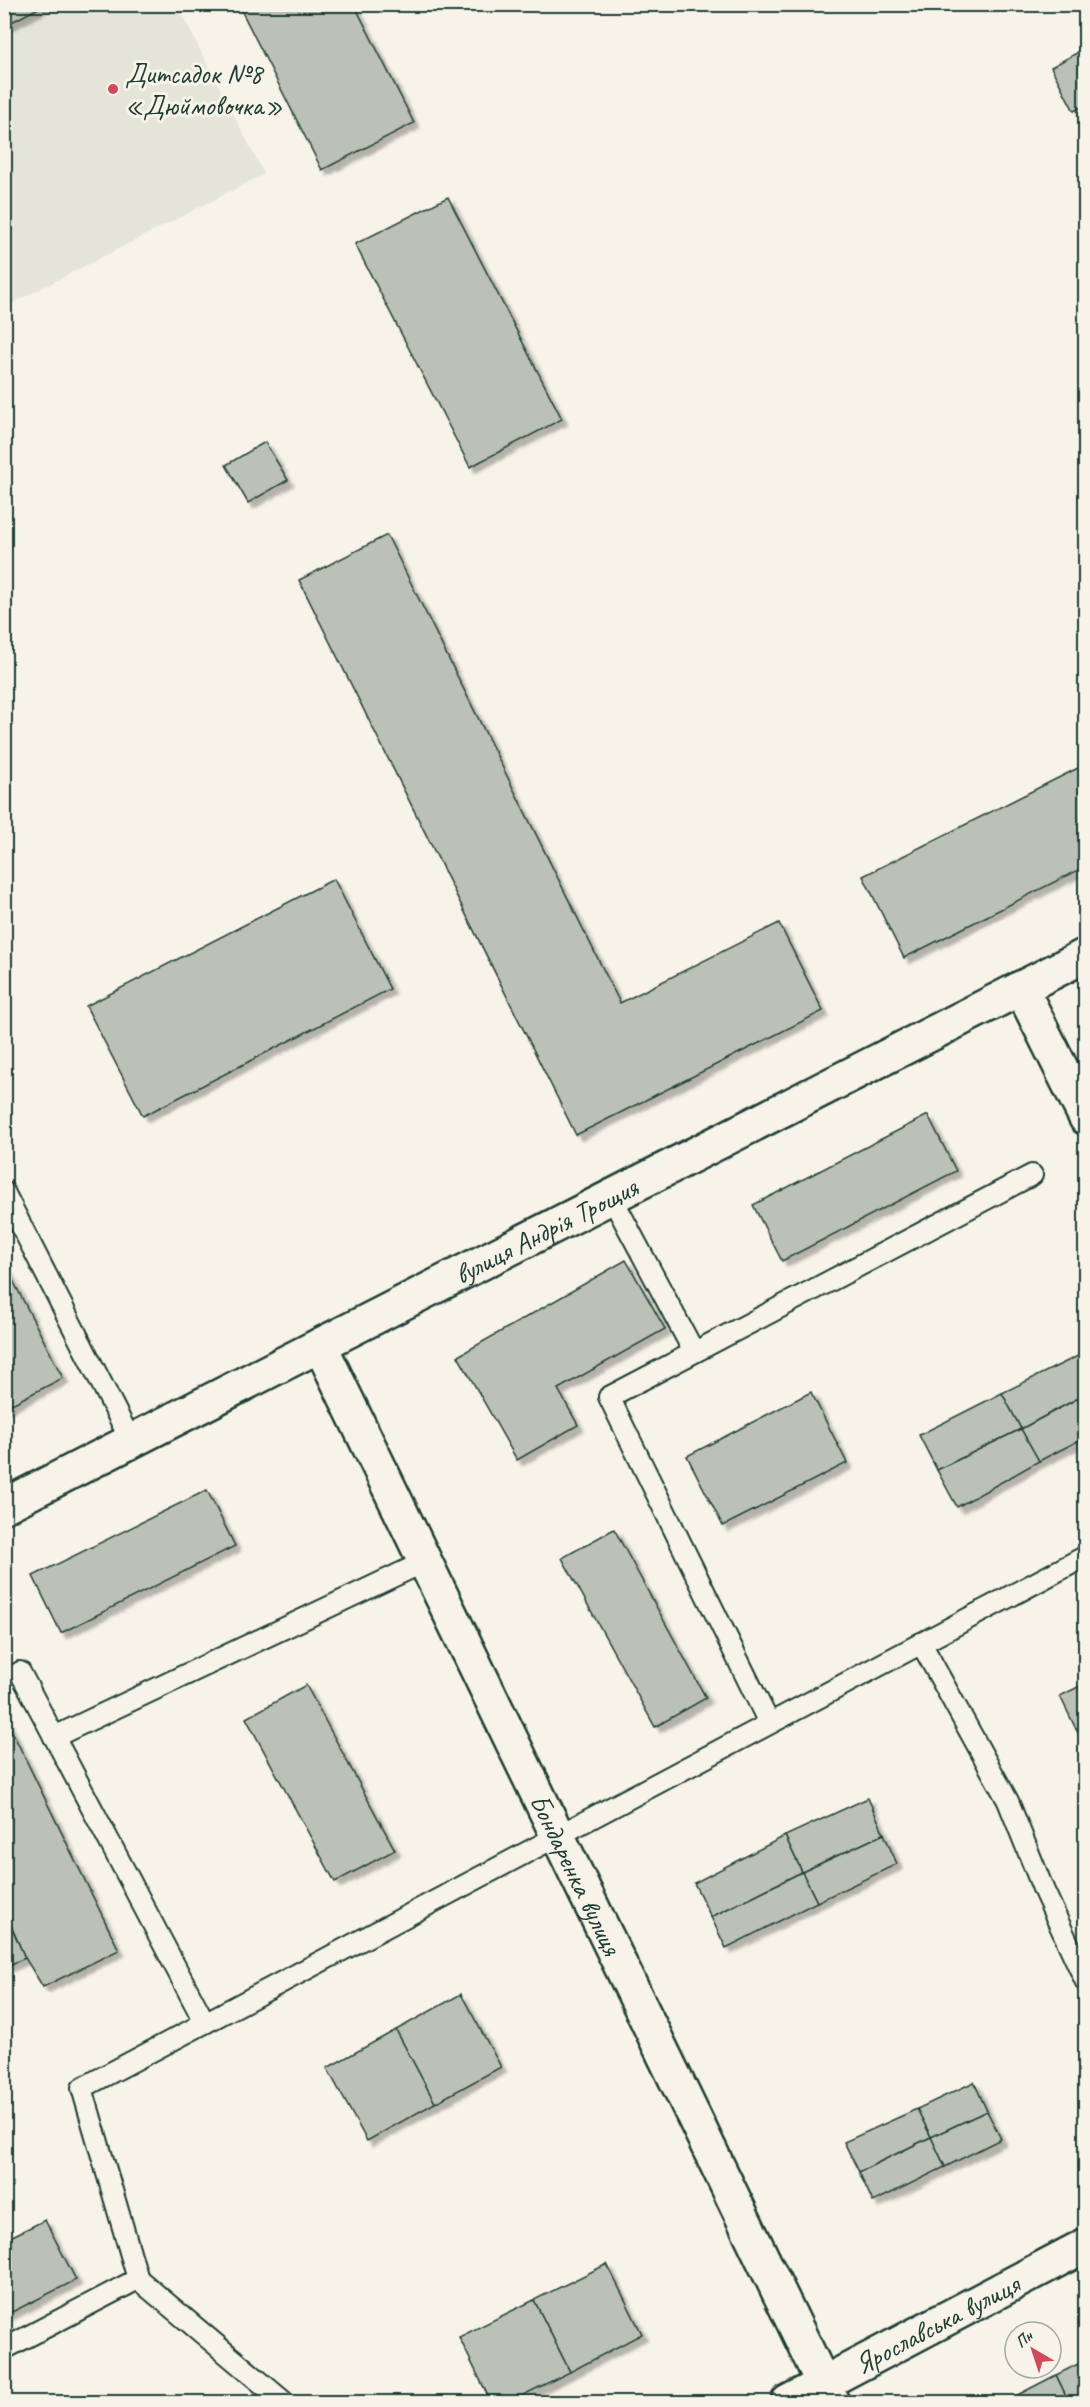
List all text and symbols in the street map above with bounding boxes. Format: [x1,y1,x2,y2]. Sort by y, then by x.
place label: Дитсадок №8 «Дюймовочка» [125,56,283,123]
marker: Дитсадок №8 «Дюймовочка» [106,82,120,96]
street label: вулиця Андрія Трощия [448,1168,644,1291]
street label: Бондаренка вулиця [522,1788,631,1961]
street label: Ярославська вулиця [848,2265,1027,2381]
north arrow [1003,2320,1063,2380]
text: Пн [1011,2326,1038,2352]

